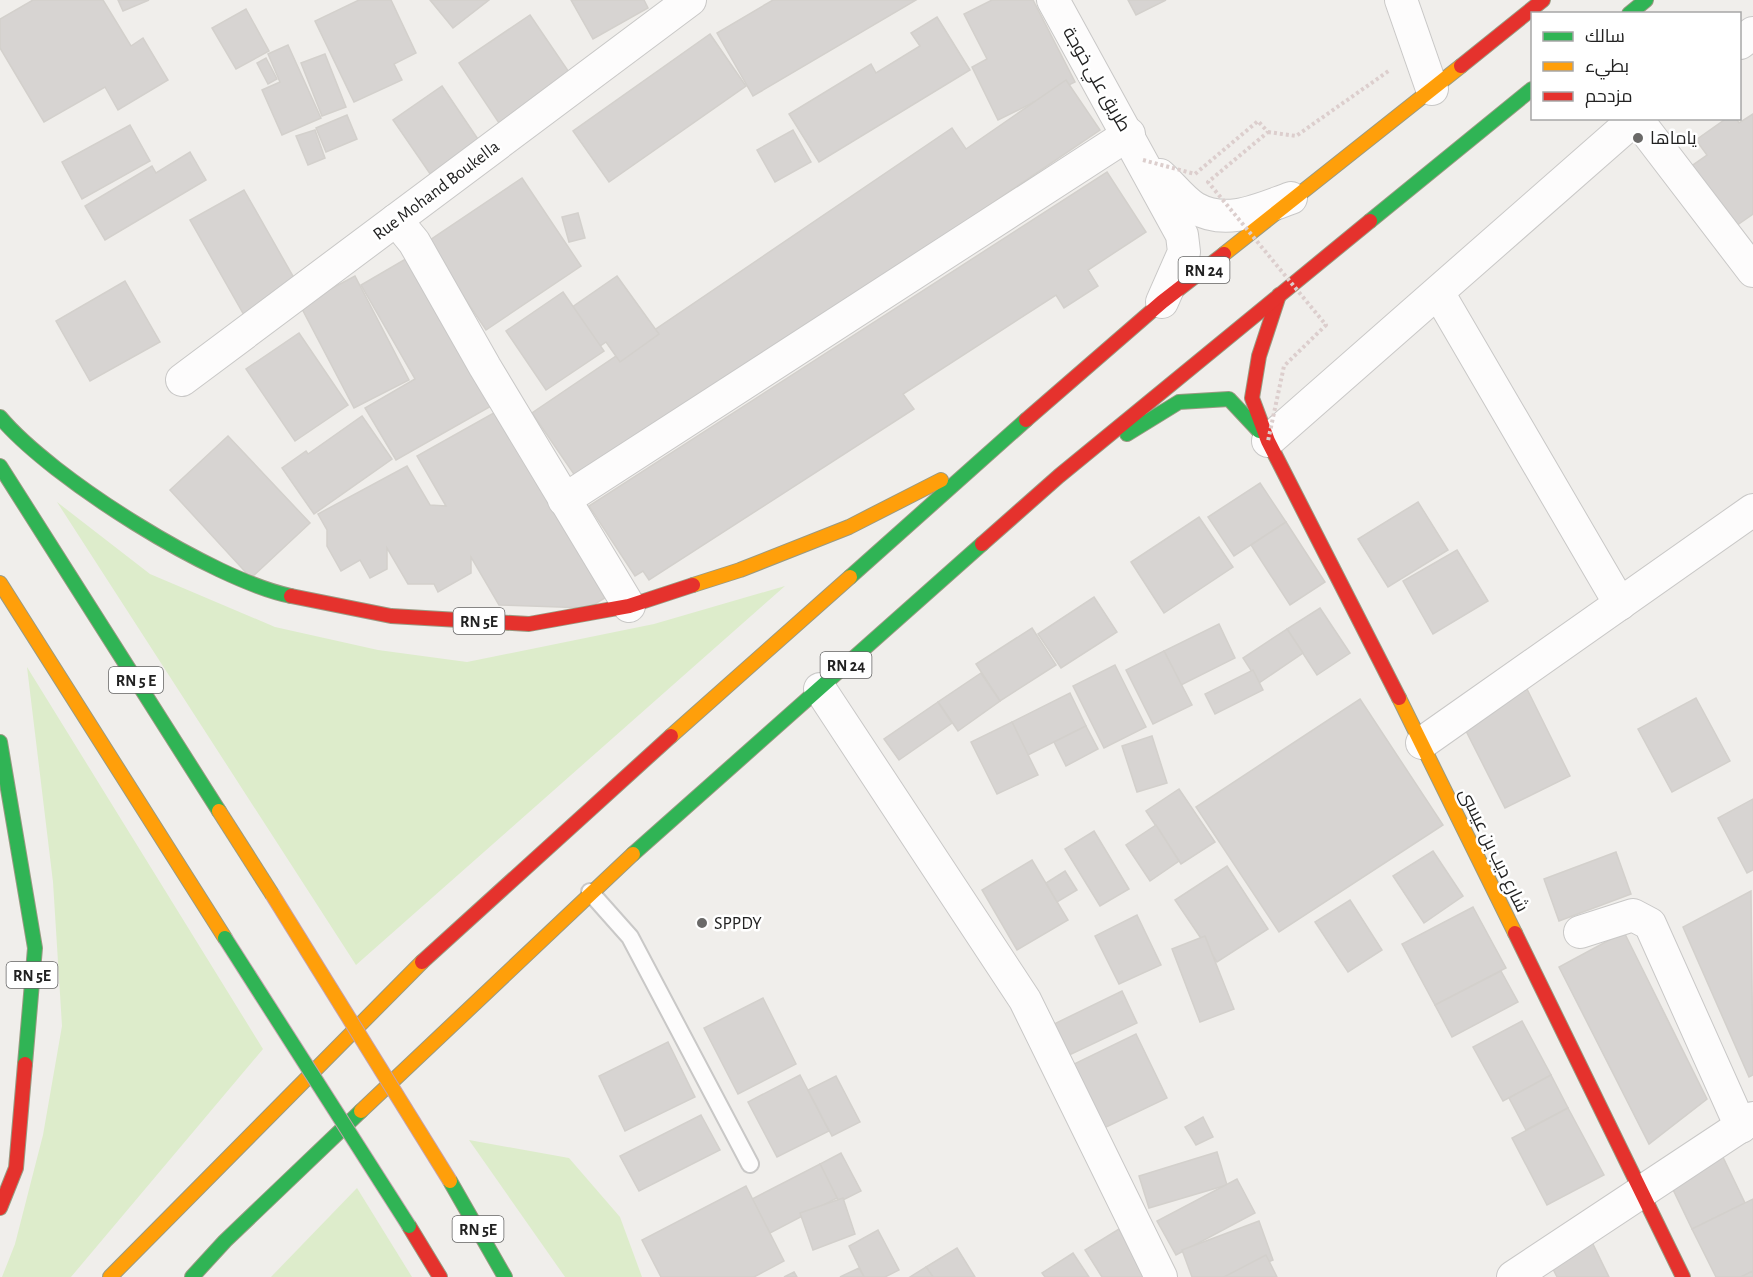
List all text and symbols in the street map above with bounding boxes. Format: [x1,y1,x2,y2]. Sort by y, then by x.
legend [1531,12,1741,120]
street label: طريق علي خوجة [1056,24,1133,137]
text: سالك [1585,28,1625,46]
text: بطيء [1585,58,1629,80]
text: مزدحم [1585,88,1633,108]
place label: ياماها [1650,130,1697,148]
marker: ياماها [1631,131,1645,145]
street label: Rue Mohand Boukella [370,138,503,244]
road number: RN 24 [1178,257,1230,283]
road number: RN 5E [454,608,504,634]
road number: RN 24 [820,652,872,678]
road number: RN 5 E [109,667,163,693]
street label: شارع ديب بن عيسى [1454,785,1532,916]
place label: SPPDY [714,915,762,933]
marker: SPPDY [695,916,709,930]
road number: RN 5E [6,962,57,988]
road number: RN 5E [452,1216,504,1242]

